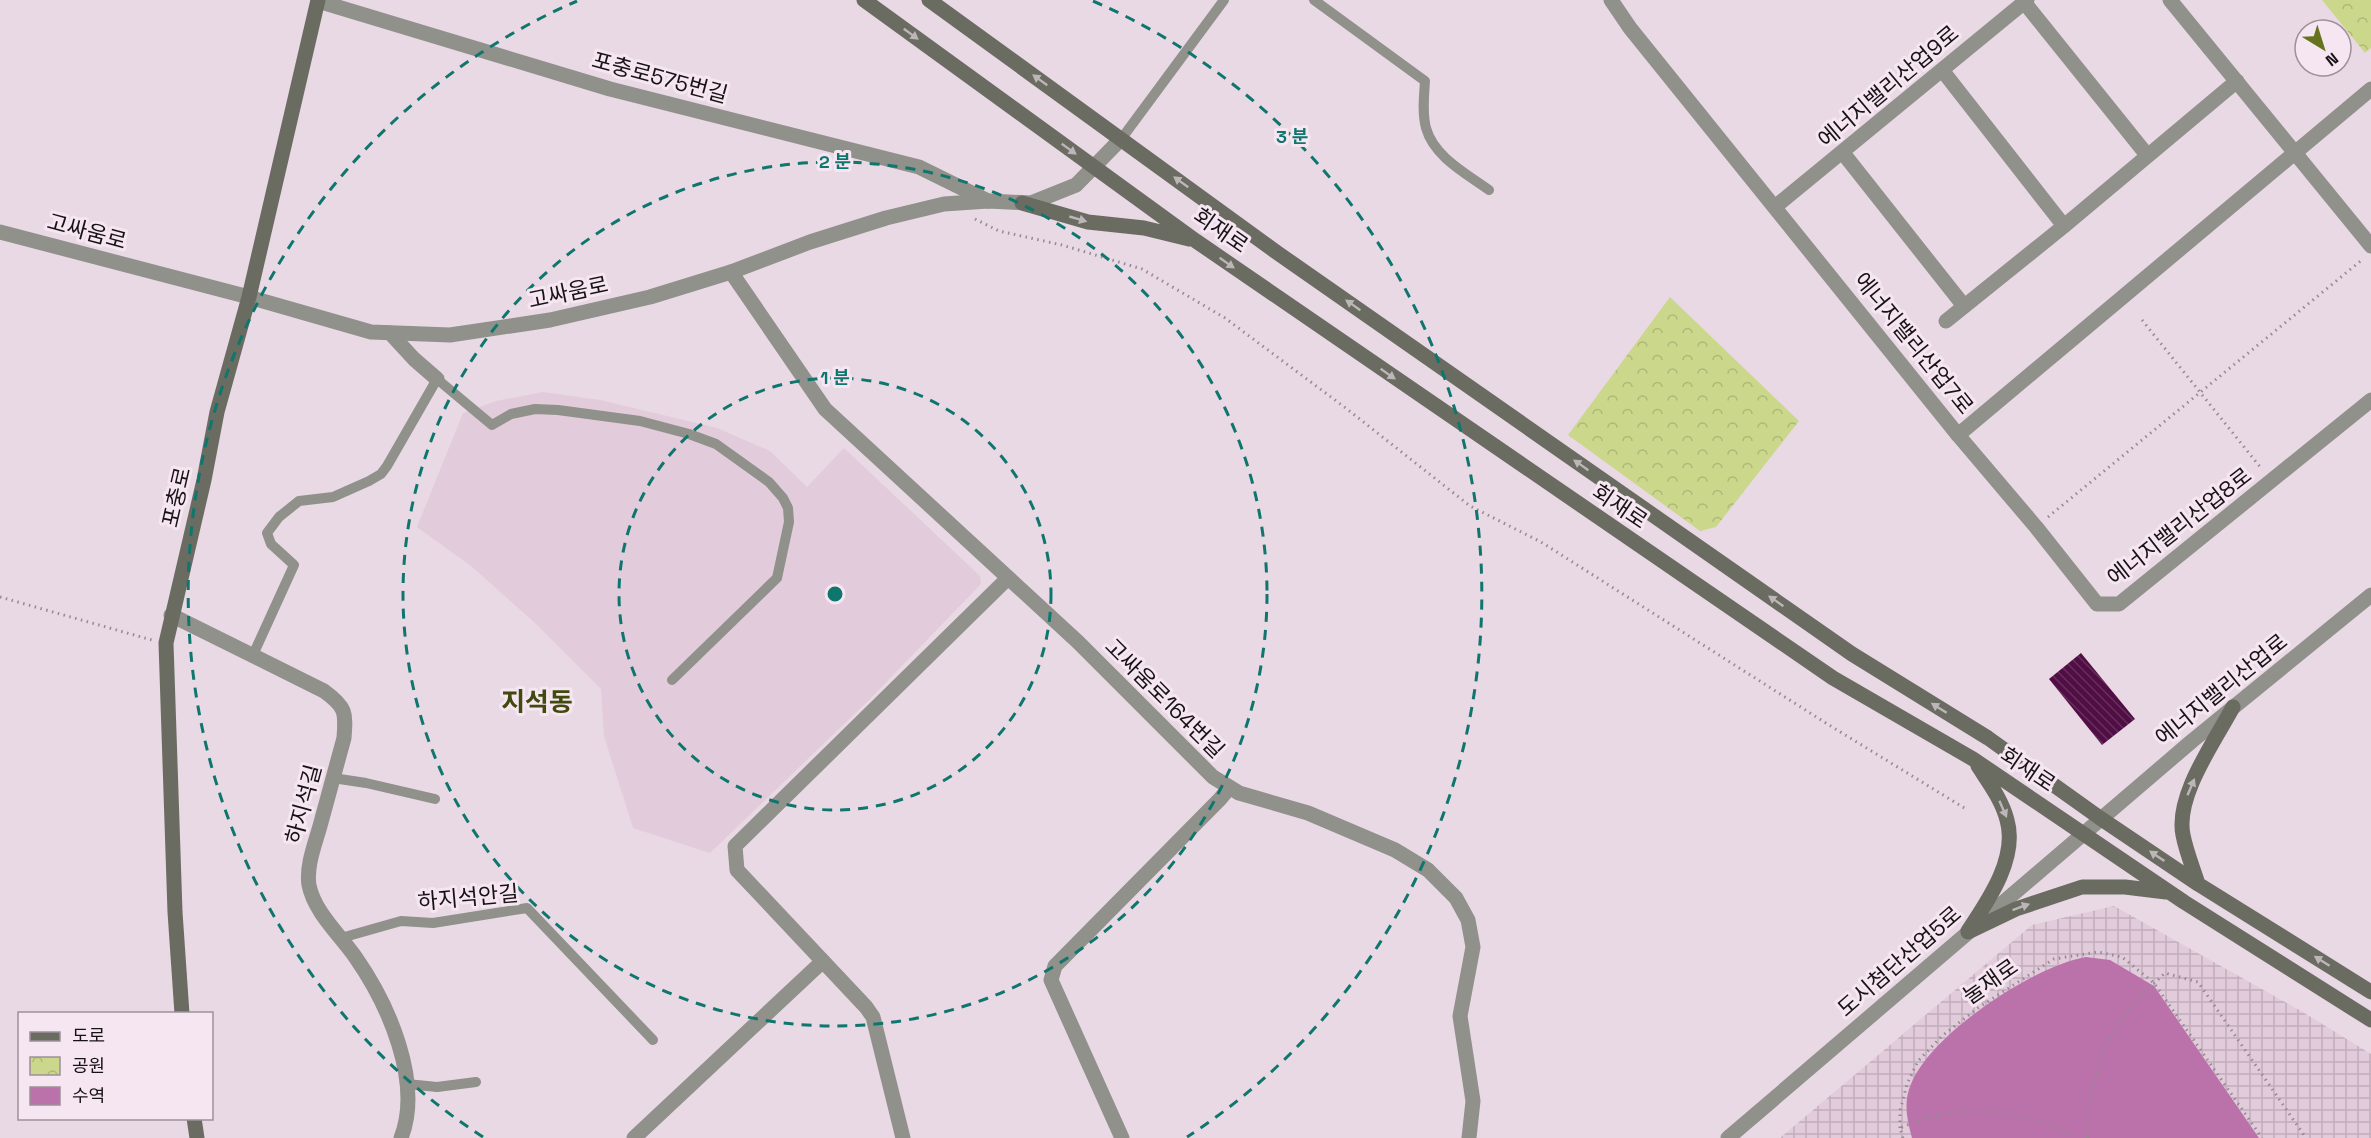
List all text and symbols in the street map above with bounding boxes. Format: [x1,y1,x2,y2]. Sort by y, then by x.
north arrow [2293,18,2353,78]
street label: 에너지밸리산업9로 [1812,19,1964,153]
one-way arrow [904,28,919,40]
street label: 포충로575번길 [589,45,731,109]
text: N [2321,48,2343,71]
one-way arrow [1033,74,1049,86]
text: 3 분 [1276,125,1308,148]
one-way arrow [1060,143,1076,155]
text: 2 분 [819,150,851,173]
one-way arrow [1173,176,1189,188]
street label: 회재로 [1188,201,1254,259]
street label: 고싸움로 [44,207,130,255]
one-way arrow [1070,215,1088,224]
one-way arrow [1219,257,1235,269]
street label: 에너지밸리산업7로 [1848,266,1980,420]
street label: 고싸움로 [525,270,611,314]
one-way arrow [1345,299,1361,311]
text: 1 분 [820,366,850,389]
one-way arrow [1379,368,1395,380]
one-way arrow [1574,459,1590,471]
street label: 에너지밸리산업8로 [2101,461,2257,591]
street label: 포충로 [156,464,196,530]
street label: 회재로 [1587,477,1653,535]
centre of rings [825,584,845,604]
one-way arrow [1768,595,1784,607]
street label: 에너지밸리산업로 [2149,627,2293,751]
street label: 고싸움로164번길 [1099,632,1231,764]
district label: 지석동 [501,685,573,719]
one-way arrow [1931,702,1947,713]
street label: 회재로 [1995,740,2061,798]
street label: 하지석길 [279,761,327,847]
one-way arrow [2186,778,2196,796]
one-way arrow [1998,801,2007,818]
one-way arrow [2149,851,2165,862]
street label: 하지석안길 [416,879,520,915]
street label: 도시첨단산업5로 [1831,900,1967,1022]
one-way arrow [2012,902,2030,912]
street label: 눌재로 [1957,952,2023,1010]
one-way arrow [2313,956,2330,967]
legend [18,1012,213,1120]
text: 도로 [72,1024,105,1047]
text: 공원 [72,1054,105,1077]
text: 수역 [72,1084,105,1107]

